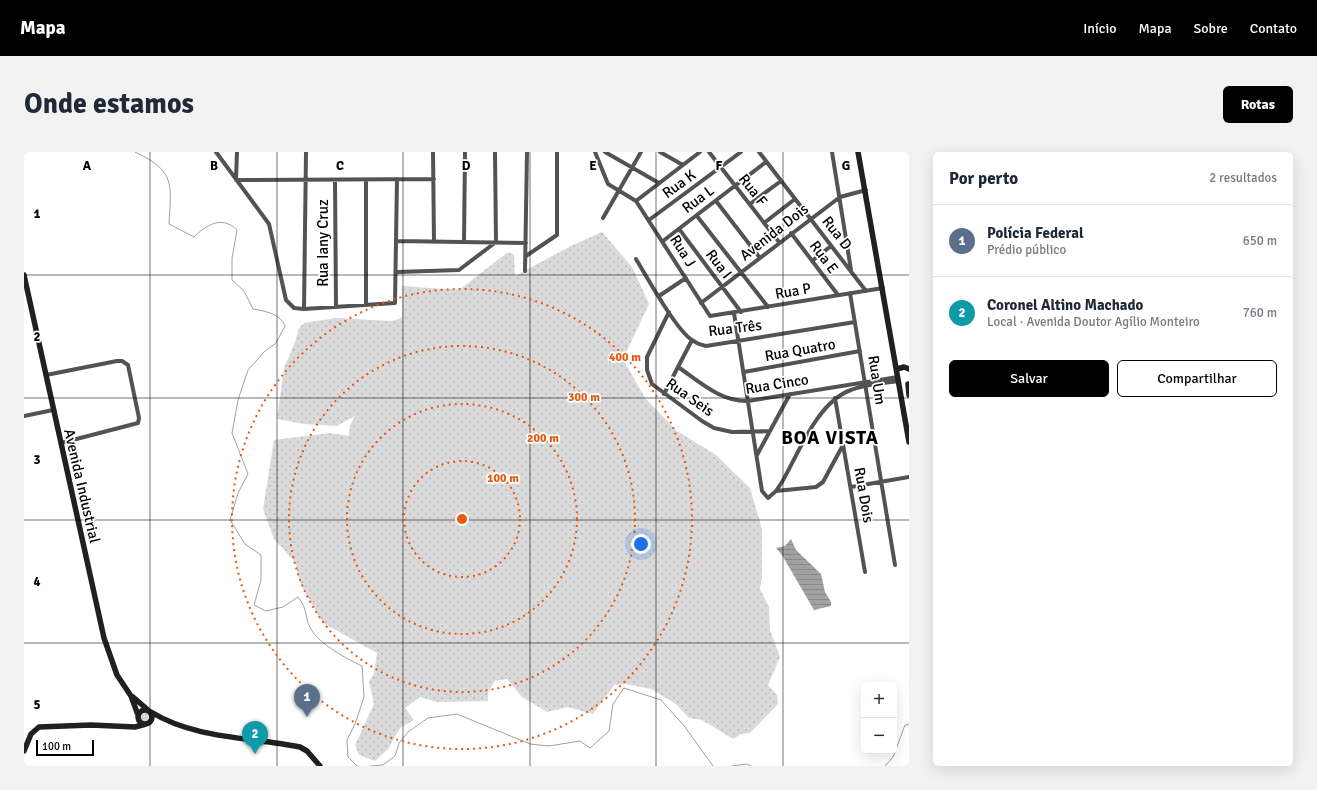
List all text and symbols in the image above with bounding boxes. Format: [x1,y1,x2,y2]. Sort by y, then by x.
text: Mapa [20,16,66,40]
text: Início [1083,20,1117,37]
text: Mapa [1139,20,1171,37]
text: Sobre [1193,20,1228,37]
text: Contato [1250,20,1297,37]
button: Rotas [1223,86,1293,123]
text: Onde estamos [24,87,194,121]
text: A [83,158,92,174]
text: B [210,158,218,174]
text: C [336,158,344,174]
text: D [462,158,471,174]
text: E [589,158,597,174]
text: F [716,158,723,174]
text: G [842,158,850,174]
street label: Rua K [659,166,699,202]
text: Por perto [949,168,1018,189]
street label: Rua F [735,170,771,210]
text: 2 resultados [1209,170,1277,186]
street label: Rua L [678,181,718,217]
street label: Rua Iany Cruz [314,199,332,287]
street label: Avenida Dois [736,199,812,264]
text: 1 [33,206,41,222]
street label: Rua D [818,213,856,253]
text: Polícia Federal [987,224,1084,242]
street label: Rua J [666,232,700,270]
text: 1 [958,233,966,249]
text: 650 m [1243,233,1277,249]
street label: Rua E [806,237,842,277]
text: Prédio público [987,242,1066,258]
street label: Rua I [702,246,736,282]
street label: Rua P [774,279,812,303]
text: Coronel Altino Machado [987,296,1143,314]
text: 2 [958,305,966,321]
text: 760 m [1243,305,1277,321]
text: Local · Avenida Doutor Agílio Monteiro [987,314,1200,330]
street label: Rua Três [707,316,763,340]
text: 2 [33,329,41,345]
street label: Rua Quatro [763,335,837,365]
text: 400 m [609,350,641,365]
street label: Rua Um [864,354,890,406]
button: Salvar [949,360,1109,397]
button: Compartilhar [1117,360,1277,397]
street label: Rua Cinco [744,370,810,398]
street label: Rua Seis [663,374,718,420]
text: 300 m [568,390,600,405]
district label: BOA VISTA [781,426,879,450]
street label: Avenida Industrial [60,427,104,545]
text: 200 m [527,431,559,446]
text: 3 [33,452,41,468]
street label: Rua Dois [850,466,878,525]
text: 100 m [487,471,519,486]
centre of rings [455,512,469,526]
your location [631,534,651,554]
text: 4 [33,574,41,590]
map controls [861,682,897,754]
button: + [861,682,897,718]
pin: 1 [294,684,320,717]
text: 5 [33,697,41,713]
button: − [861,718,897,754]
pin: 2 [242,721,268,754]
scale bar [36,738,94,757]
text: 100 m [42,740,71,753]

